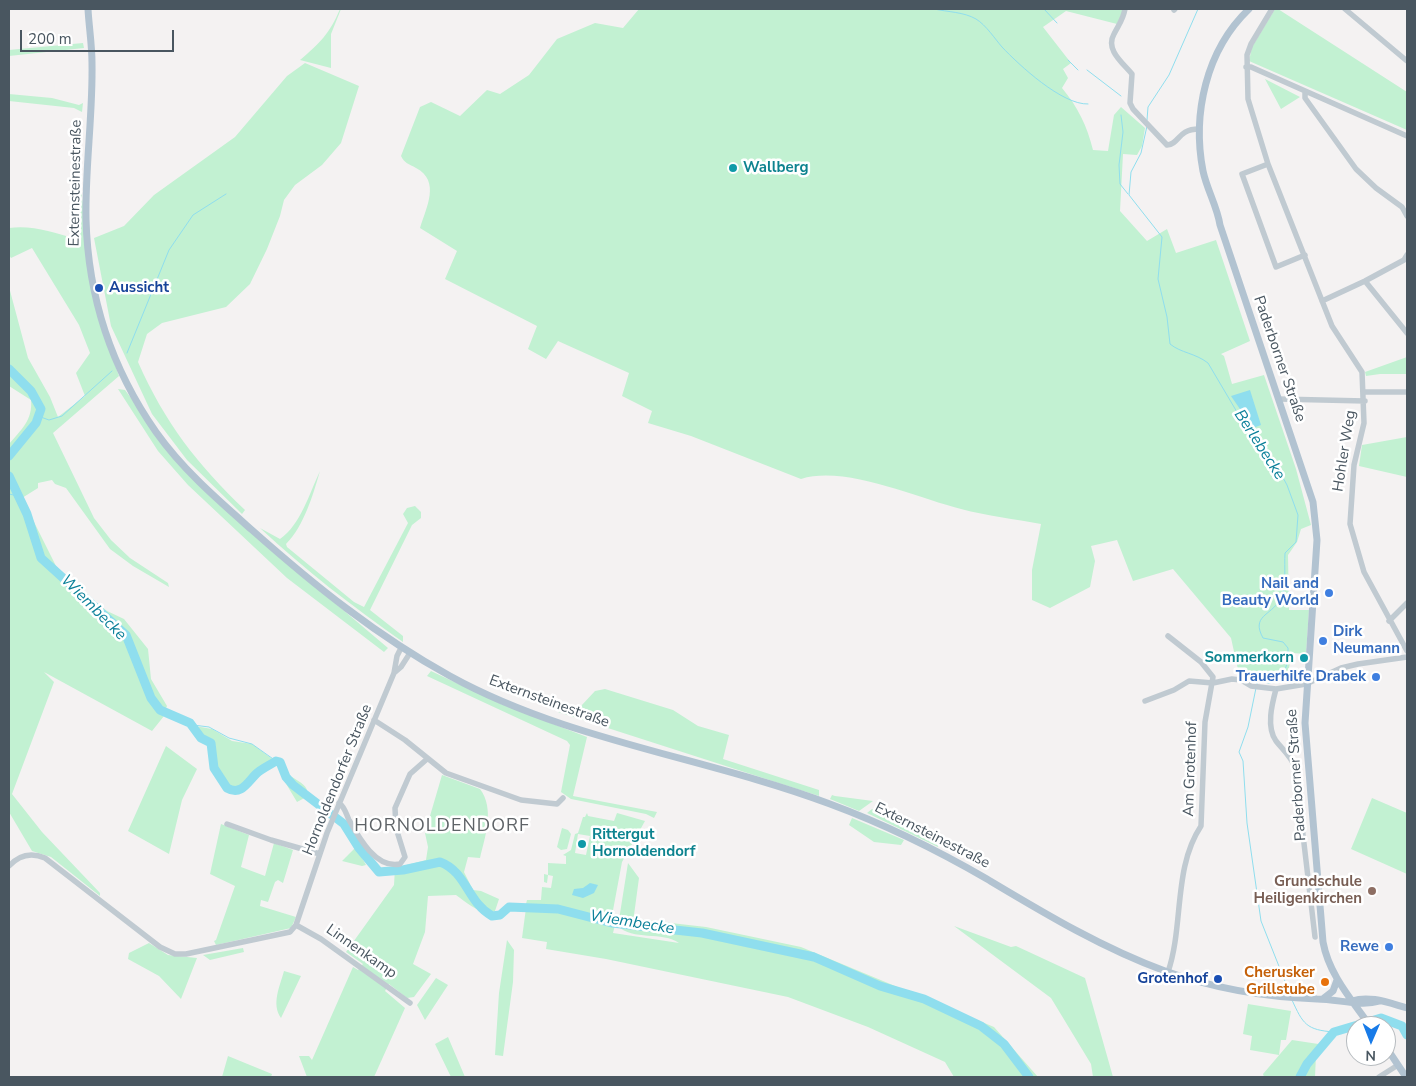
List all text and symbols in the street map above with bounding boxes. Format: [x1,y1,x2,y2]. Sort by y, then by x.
scale bar [22,20,176,52]
text: 200 m [28,29,72,49]
street label: Externsteinestraße [66,119,86,247]
place label: Wallberg [743,159,809,177]
marker: Wallberg [727,162,739,174]
place label: Aussicht [109,279,169,297]
marker: Aussicht [93,282,105,294]
street label: Paderborner Straße [1249,294,1309,424]
water label: Berlebecke [1229,406,1289,484]
street label: Hohler Weg [1330,409,1360,493]
water label: Wiembecke [56,571,130,645]
place label: Nail and Beauty World [1222,575,1319,610]
marker: Nail and Beauty World [1323,587,1335,599]
place label: Dirk Neumann [1333,623,1400,658]
marker: Dirk Neumann [1317,635,1329,647]
place label: Sommerkorn [1204,649,1294,667]
marker: Sommerkorn [1298,652,1310,664]
place label: Trauerhilfe Drabek [1236,668,1366,686]
marker: Trauerhilfe Drabek [1370,671,1382,683]
street label: Externsteinestraße [486,672,612,732]
street label: Hornoldendorfer Straße [299,702,377,858]
street label: Paderborner Straße [1283,708,1311,842]
street label: Am Grotenhof [1180,721,1202,817]
street label: Externsteinestraße [871,799,993,873]
district label: HORNOLDENDORF [353,816,531,838]
place label: Rittergut Hornoldendorf [592,826,696,861]
marker: Rittergut Hornoldendorf [576,838,588,850]
place label: Grundschule Heiligenkirchen [1253,873,1362,908]
marker: Grundschule Heiligenkirchen [1366,885,1378,897]
water label: Wiembecke [588,907,676,939]
street label: Linnenkamp [322,921,400,983]
place label: Rewe [1340,938,1379,956]
marker: Rewe [1383,941,1395,953]
place label: Cherusker Grillstube [1244,964,1315,999]
place label: Grotenhof [1137,970,1208,988]
marker: Grotenhof [1212,973,1224,985]
marker: Cherusker Grillstube [1319,976,1331,988]
north arrow [1346,1016,1396,1066]
text: N [1365,1046,1376,1065]

